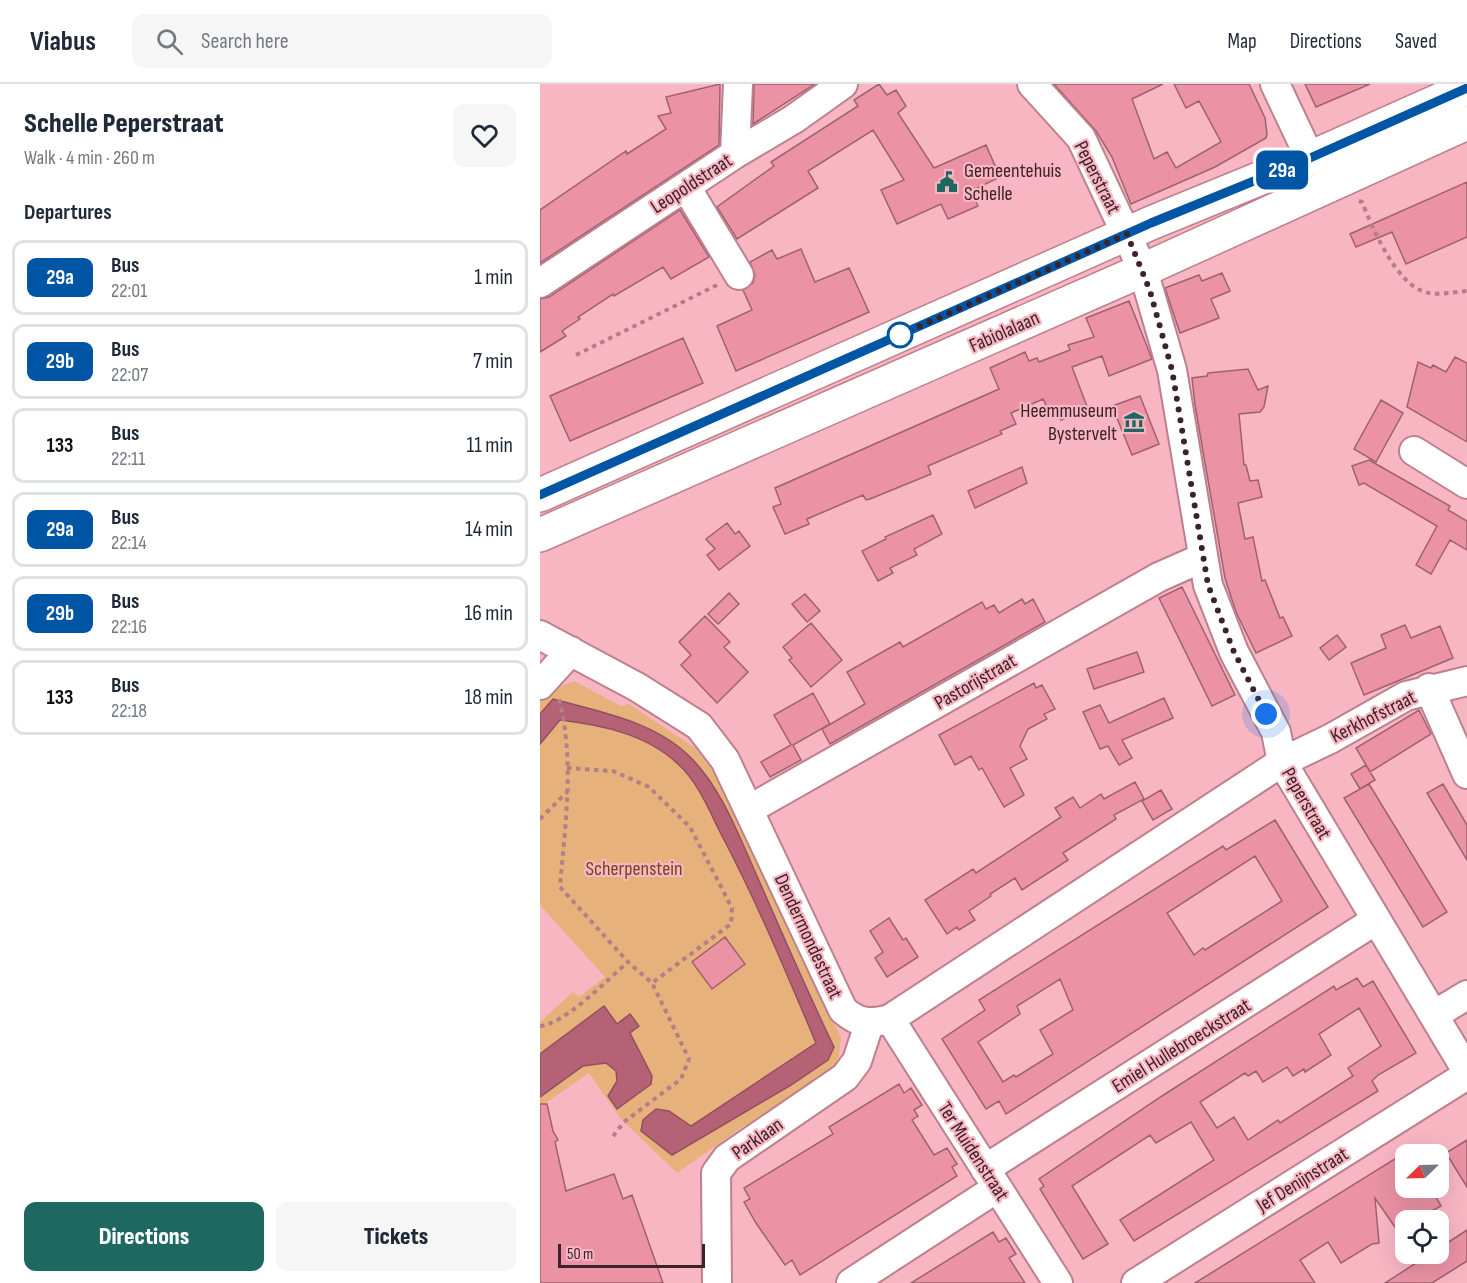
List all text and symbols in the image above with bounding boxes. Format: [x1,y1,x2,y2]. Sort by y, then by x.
search box [132,14,552,68]
text: Viabus [30,25,96,58]
icon: search [153,25,186,58]
text: Search here [201,28,288,55]
text: Map [1227,29,1257,54]
text: Directions [1290,29,1362,54]
text: Saved [1395,29,1437,54]
button: heart [453,104,516,167]
text: Schelle Peperstraat [24,107,223,140]
street label: Peperstraat [1069,137,1126,218]
text: Walk · 4 min · 260 m [24,146,155,170]
street label: Leopoldstraat [646,149,737,219]
line badge: 29a [1248,150,1317,190]
text: 29a [1268,158,1296,183]
place label: Gemeentehuis Schelle [964,159,1061,206]
public building icon: Gemeentehuis Schelle [935,170,959,194]
text: Departures [24,199,112,226]
text: Bus [111,252,140,279]
text: 1 min [474,264,513,291]
text: 29a [46,265,74,290]
text: 22:01 [111,279,147,303]
street label: Fabiolalaan [966,306,1043,358]
unlabelled marker [887,322,913,348]
text: Bus [111,336,140,363]
text: 7 min [473,348,513,375]
text: 29b [46,349,74,374]
text: 22:07 [111,363,148,387]
place label: Heemmuseum Bystervelt [1020,399,1117,446]
museum icon: Heemmuseum Bystervelt [1122,410,1146,434]
text: Bus [111,420,140,447]
text: 11 min [466,432,513,459]
text: 133 [46,433,74,458]
text: 22:11 [111,447,145,471]
text: Bus [111,504,140,531]
text: 14 min [465,516,513,543]
text: 29a [46,517,74,542]
text: 22:14 [111,531,147,555]
text: Bus [111,588,140,615]
text: 16 min [465,600,513,627]
text: 29b [46,601,74,626]
text: 22:16 [111,615,147,639]
street label: Pastorijstraat [930,649,1021,715]
text: Bus [111,672,140,699]
text: 18 min [465,684,513,711]
text: 133 [46,685,74,710]
street label: Kerkhofstraat [1327,685,1420,749]
text: 22:18 [111,699,147,723]
your location [1251,699,1281,729]
street label: Peperstraat [1276,764,1336,843]
park label: Scherpenstein [585,857,683,881]
street label: Dendermondestraat [769,870,847,1003]
street label: Emiel Hullebroeckstraat [1108,993,1255,1098]
street label: Ter Muidenstraat [932,1098,1014,1205]
street label: Parklaan [727,1113,788,1165]
street label: Jef Denijnstraat [1251,1142,1353,1218]
north arrow [1395,1144,1449,1198]
map controls [1395,1144,1449,1264]
button: Directions [24,1202,264,1271]
button: Tickets [276,1202,516,1271]
button: locate [1395,1210,1449,1264]
scale bar [558,1241,705,1268]
text: 50 m [567,1245,593,1264]

